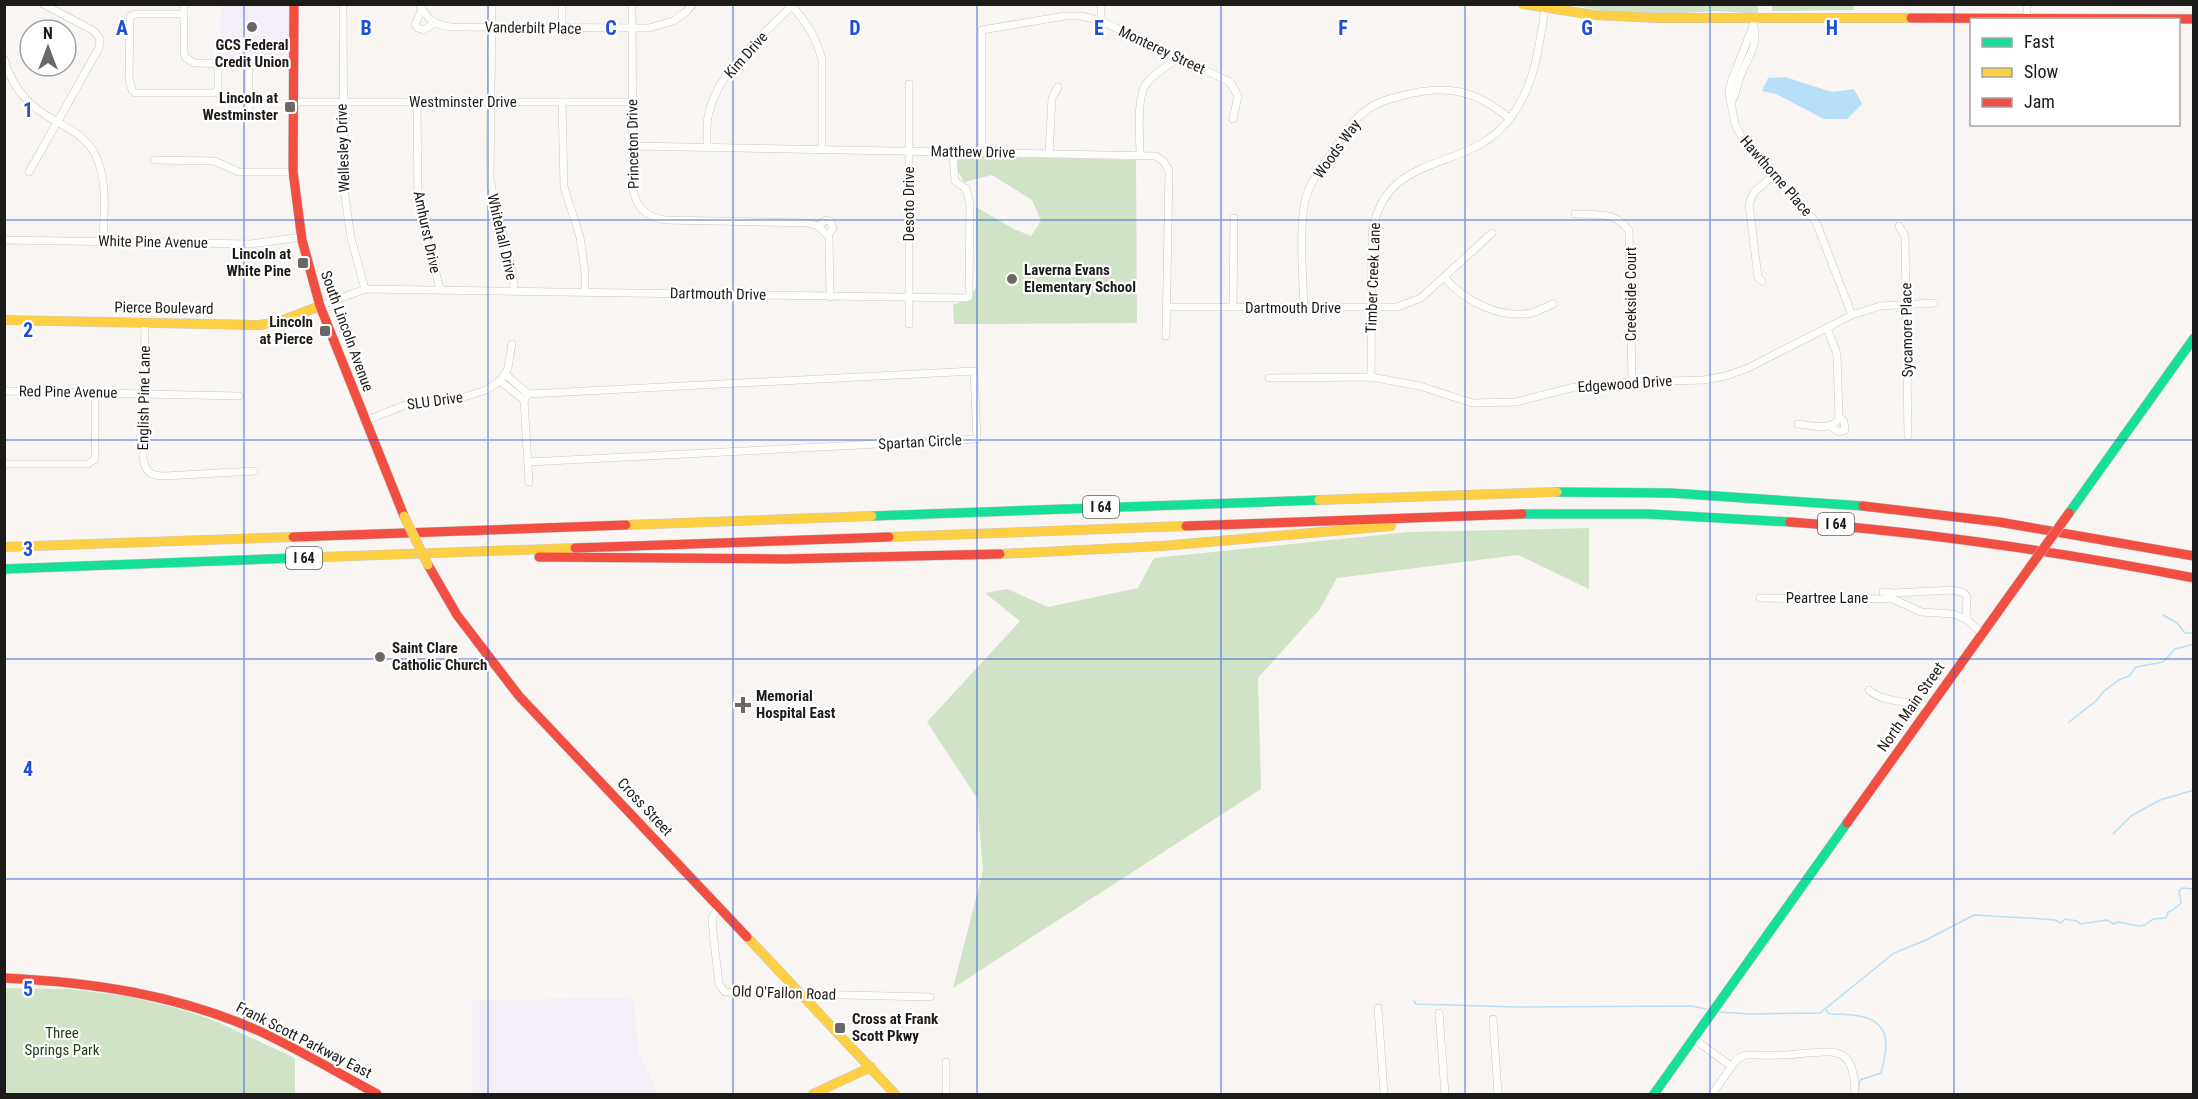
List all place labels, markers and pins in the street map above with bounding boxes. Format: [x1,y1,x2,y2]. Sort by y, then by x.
marker: GCS Federal Credit Union [245,20,259,34]
place label: GCS Federal Credit Union [215,36,289,71]
place label: Lincoln at Westminster [203,89,278,124]
marker: Lincoln at Westminster [283,100,297,114]
place label: Lincoln at White Pine [226,245,291,280]
marker: Lincoln at White Pine [296,256,310,270]
place label: Laverna Evans Elementary School [1024,261,1136,296]
marker: Laverna Evans Elementary School [1005,272,1019,286]
place label: Lincoln at Pierce [259,313,313,348]
marker: Lincoln at Pierce [318,324,332,338]
place label: Saint Clare Catholic Church [392,639,487,674]
marker: Saint Clare Catholic Church [373,650,387,664]
place label: Memorial Hospital East [756,687,836,722]
marker: Memorial Hospital East [734,696,752,714]
place label: Cross at Frank Scott Pkwy [852,1010,939,1045]
marker: Cross at Frank Scott Pkwy [833,1021,847,1035]

